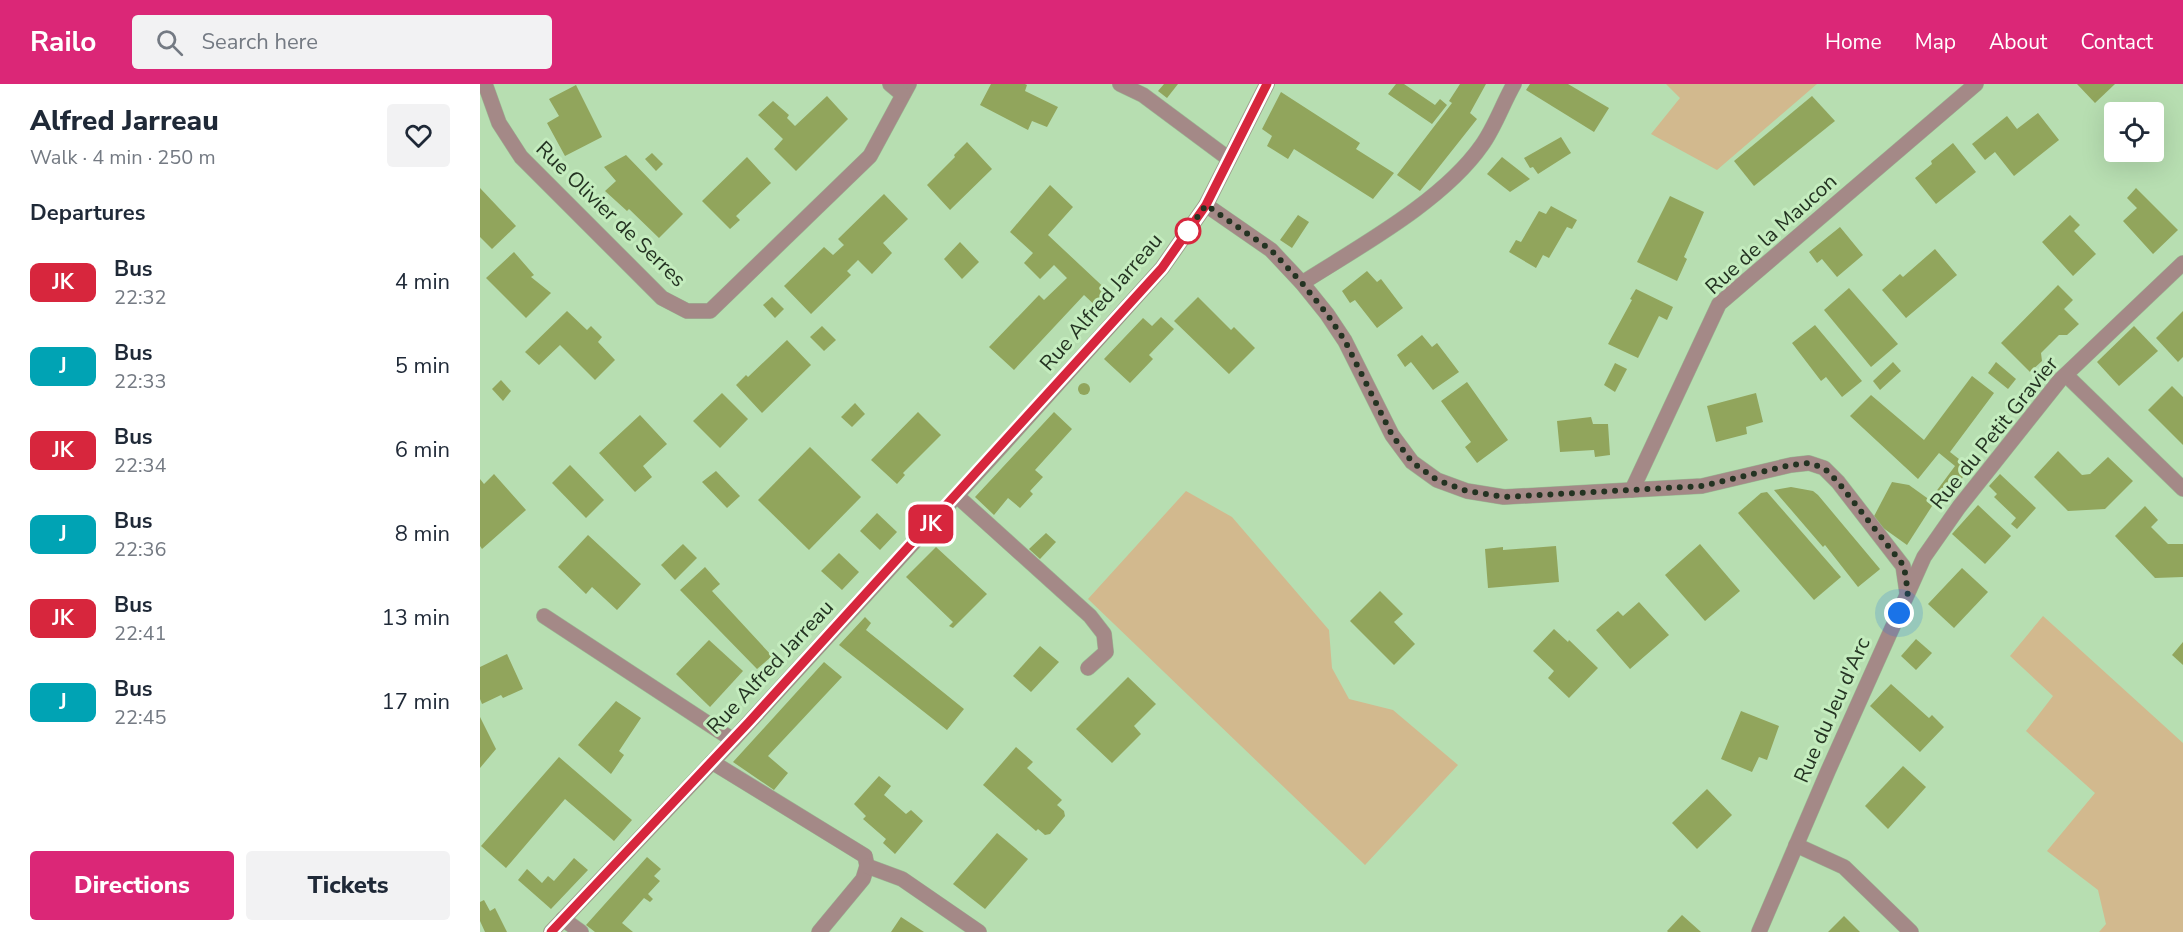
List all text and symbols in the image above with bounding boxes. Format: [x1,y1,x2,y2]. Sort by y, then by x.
search box [132,15,552,69]
text: Railo [30,23,96,61]
icon: search [153,26,186,59]
text: Search here [201,27,318,57]
text: Home [1825,28,1882,56]
text: Map [1915,28,1956,56]
text: About [1989,28,2047,56]
text: Contact [2080,28,2153,56]
text: Alfred Jarreau [30,102,219,140]
map controls [2104,102,2164,162]
button: locate [2104,102,2164,162]
button: heart [387,104,450,167]
street label: Rue Olivier de Serres [530,135,692,293]
text: Walk · 4 min · 250 m [30,144,216,171]
street label: Rue de la Maucon [1699,167,1843,301]
text: Departures [30,198,145,228]
unlabelled marker [1175,218,1201,244]
street label: Rue Alfred Jarreau [1033,227,1169,377]
text: Bus [114,254,153,284]
text: 4 min [395,267,450,297]
text: JK [52,268,74,296]
text: 22:32 [114,284,167,311]
text: Bus [114,338,153,368]
street label: Rue du Petit Gravier [1924,350,2065,515]
text: 5 min [395,351,450,381]
text: J [59,352,67,380]
text: 22:33 [114,368,167,395]
text: Bus [114,422,153,452]
text: 6 min [395,435,450,465]
text: JK [52,436,74,464]
text: 22:34 [114,452,167,479]
line badge: JK [904,504,958,544]
text: Bus [114,506,153,536]
text: JK [920,510,942,538]
text: 8 min [395,519,450,549]
text: J [59,520,67,548]
text: 22:36 [114,536,167,563]
text: Bus [114,590,153,620]
street label: Rue Alfred Jarreau [700,594,840,740]
your location [1884,598,1914,628]
text: 13 min [382,603,450,633]
text: JK [52,604,74,632]
text: 22:41 [114,620,167,647]
street label: Rue du Jeu d'Arc [1787,633,1877,787]
text: Bus [114,674,153,704]
text: 17 min [382,687,450,717]
text: J [59,688,67,716]
text: 22:45 [114,704,167,731]
button: Directions [30,851,234,920]
button: Tickets [246,851,450,920]

